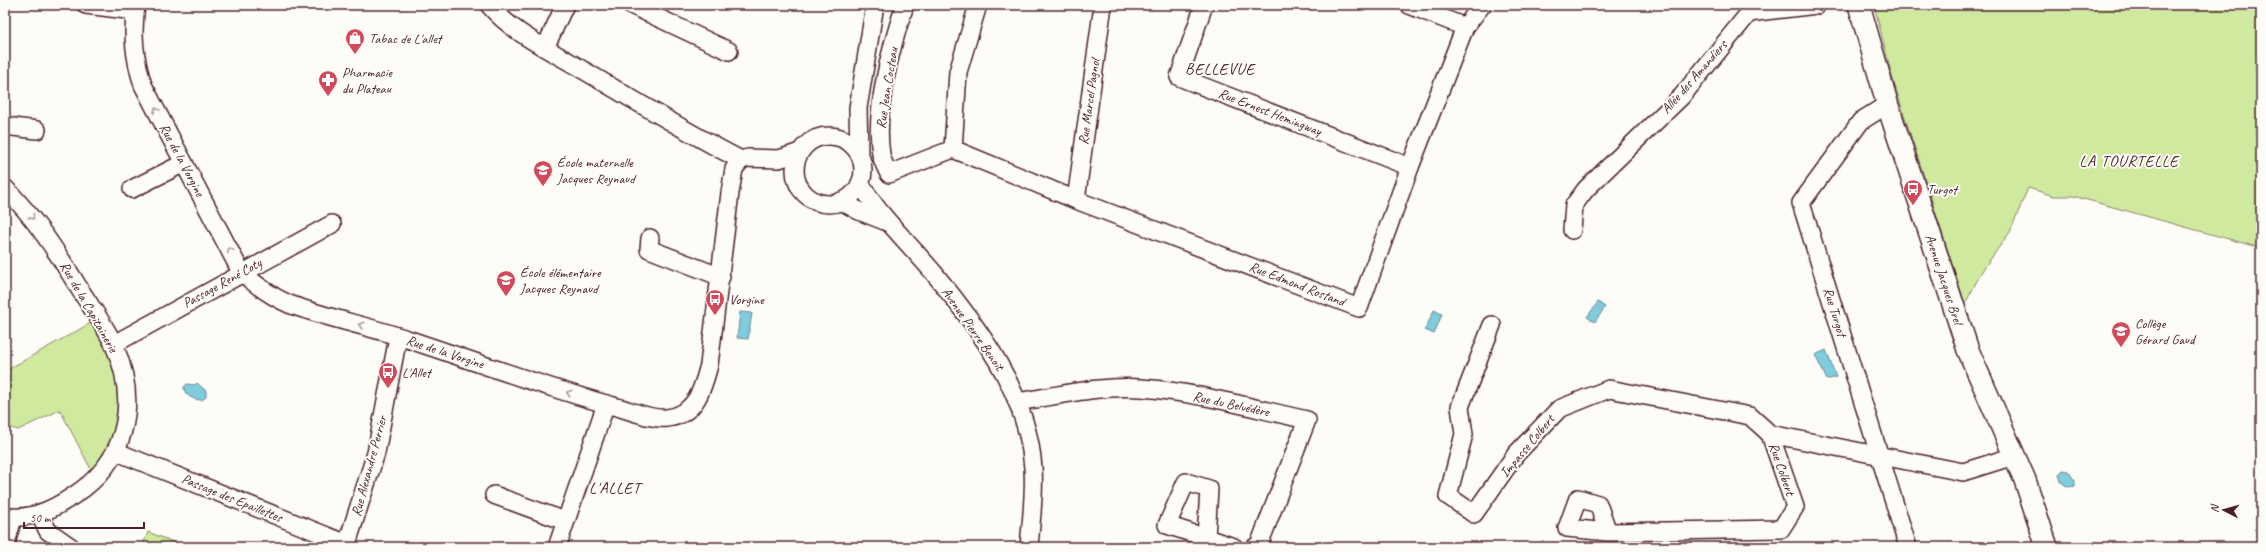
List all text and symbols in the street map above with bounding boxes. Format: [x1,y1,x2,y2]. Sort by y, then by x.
shop icon: Tabac de L'allet [344,27,366,55]
place label: Tabac de L'allet [369,30,444,47]
street label: Allée des Amandiers [1657,36,1731,117]
street label: Rue Jean Cocteau [872,45,902,130]
street label: Rue Marcel Pagnol [1075,55,1104,146]
district label: BELLEVUE [1185,59,1256,79]
place label: Pharmacie du Plateau [342,64,393,97]
pharmacy icon: Pharmacie du Plateau [317,69,339,97]
street label: Rue Ernest Hemingway [1216,85,1325,140]
one-way arrow [153,107,161,114]
street label: Rue de la Vorgine [156,121,209,201]
district label: LA TOURTELLE [2079,151,2180,171]
place label: École maternelle Jacques Reynaud [556,154,637,187]
school or university icon: École maternelle Jacques Reynaud [532,159,554,187]
bus stop icon: Turgot [1902,178,1924,206]
place label: Turgot [1927,181,1959,198]
one-way arrow [27,212,34,219]
street label: Avenue Jacques Brel [1921,232,1967,329]
one-way arrow [227,247,235,254]
street label: Passage René Coty [180,254,265,312]
street label: Rue Edmond Rostand [1247,258,1350,311]
street label: Rue de la Capitainerie [56,259,123,357]
place label: École élémentaire Jacques Reynaud [519,264,602,297]
school or university icon: École élémentaire Jacques Reynaud [495,269,517,297]
street label: Avenue Pierre Benoit [938,284,1009,375]
street label: Rue Turgot [1820,285,1851,341]
bus stop icon: Vorgine [704,288,726,316]
place label: Vorgine [729,291,765,308]
place label: Collège Gérard Gaud [2135,315,2197,348]
school or university icon: Collège Gérard Gaud [2110,320,2132,348]
one-way arrow [358,321,365,330]
street label: Rue de la Vorgine [404,331,487,373]
bus stop icon: L'Allet [377,361,399,389]
place label: L'Allet [402,364,433,381]
street label: Rue du Belvédère [1191,388,1272,421]
one-way arrow [565,389,572,398]
street label: Impasse Colbert [1496,410,1559,481]
street label: Rue Alexandre Perrier [347,413,391,518]
street label: Rue Colbert [1765,440,1799,499]
street label: Passage des Epaillettes [179,470,286,526]
district label: L'ALLET [589,478,644,498]
north arrow [2204,490,2244,530]
text: N [2207,503,2222,513]
scale bar [24,504,144,530]
text: 50 m [30,510,52,526]

